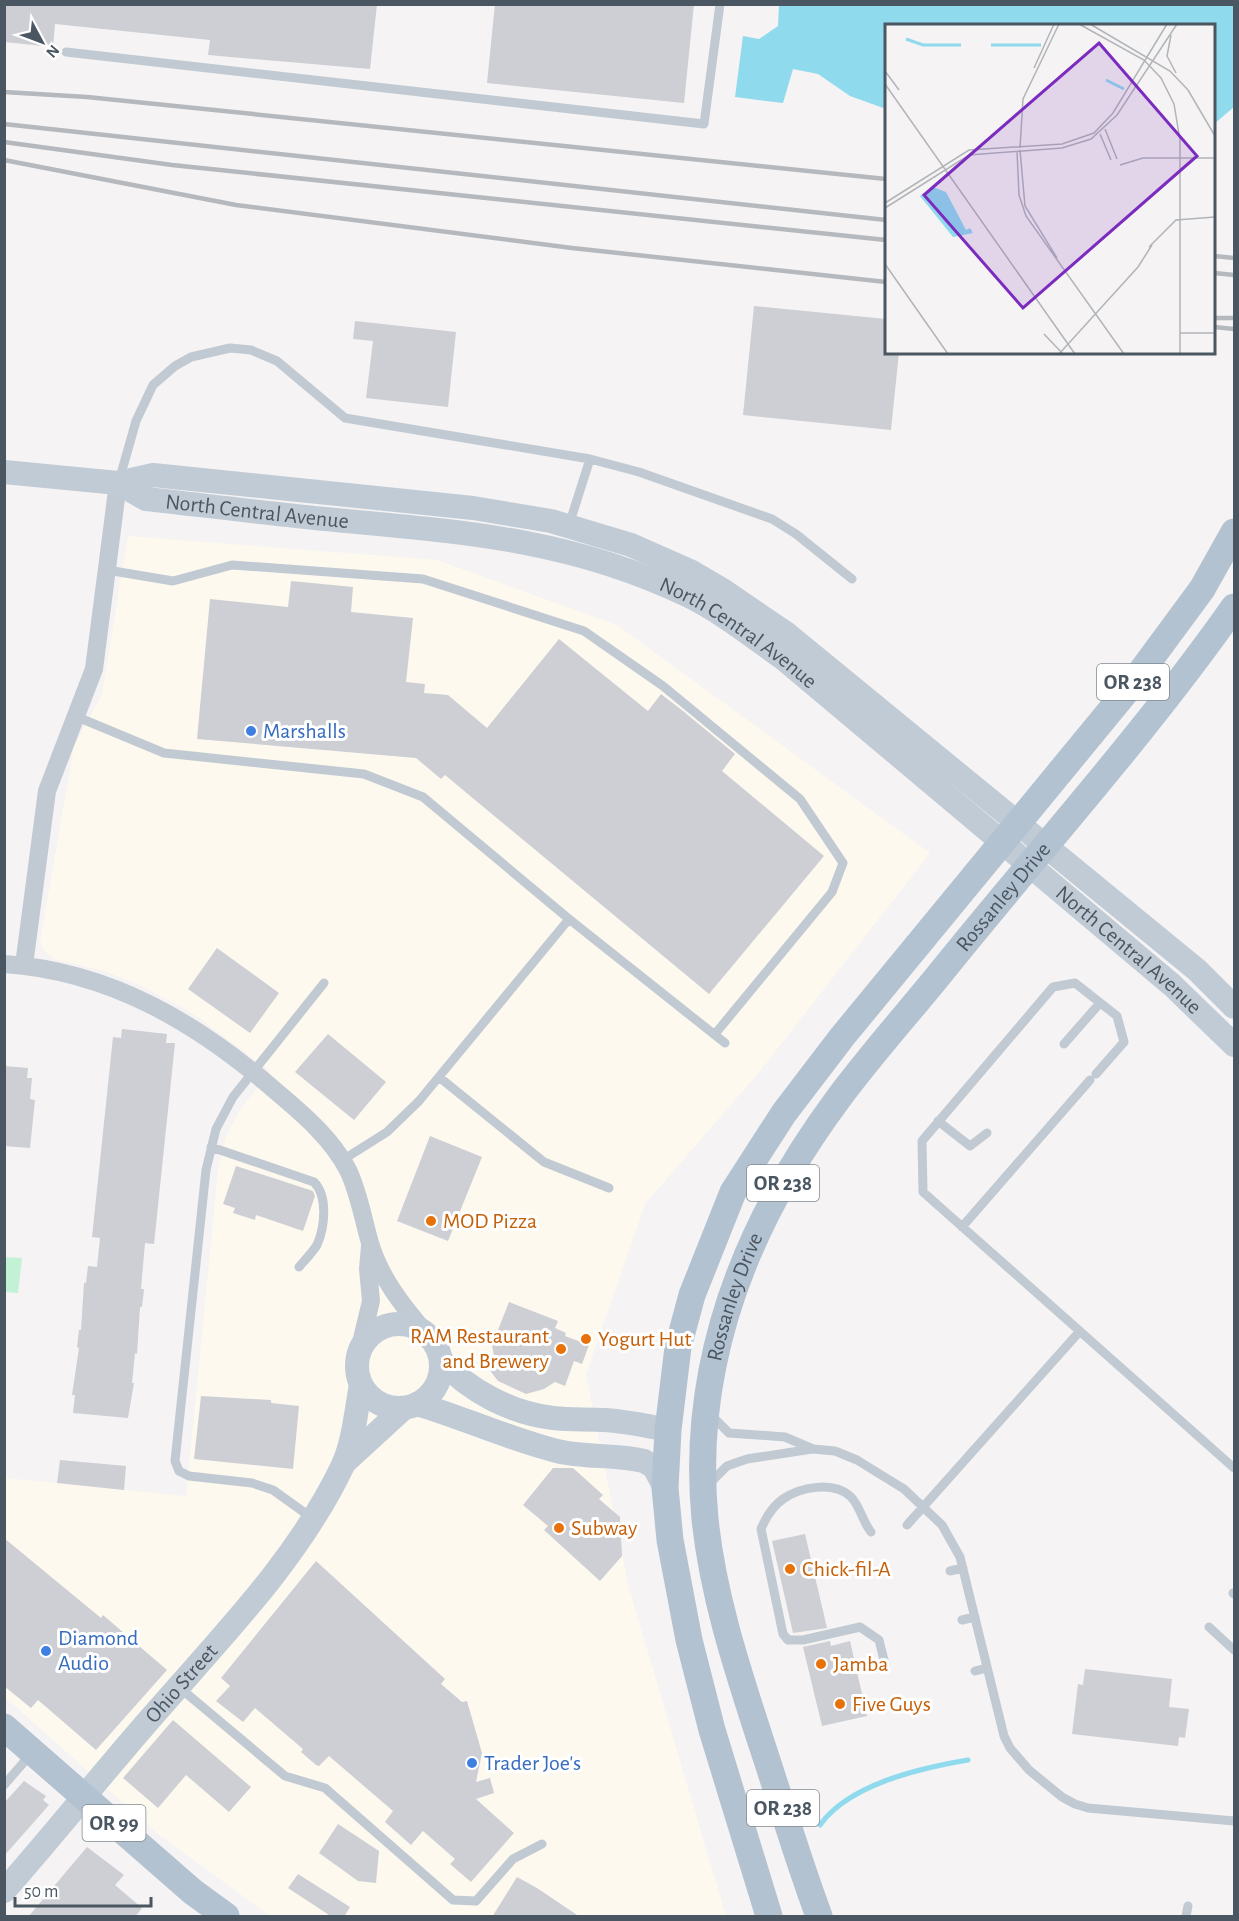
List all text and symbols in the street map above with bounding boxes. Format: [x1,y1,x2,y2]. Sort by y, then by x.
north arrow [12,12,72,72]
inset map [885,24,1215,354]
text: N [43,42,62,61]
street label: North Central Avenue [164,490,350,532]
street label: North Central Avenue [656,573,821,693]
road number: OR 238 [1097,664,1169,700]
place label: Marshalls [263,720,346,742]
marker: Marshalls [244,724,258,738]
street label: Rossanley Drive [952,838,1055,955]
street label: North Central Avenue [1052,882,1206,1018]
road number: OR 238 [747,1165,819,1201]
place label: MOD Pizza [443,1210,537,1232]
marker: MOD Pizza [424,1214,438,1228]
street label: Rossanley Drive [703,1229,767,1363]
place label: RAM Restaurant and Brewery [410,1325,550,1372]
place label: Yogurt Hut [598,1328,692,1350]
marker: Yogurt Hut [579,1332,593,1346]
marker: RAM Restaurant and Brewery [554,1342,568,1356]
place label: Subway [571,1517,638,1539]
marker: Subway [552,1521,566,1535]
place label: Chick-fil-A [802,1558,891,1580]
marker: Chick-fil-A [783,1562,797,1576]
place label: Diamond Audio [58,1627,138,1674]
street label: Ohio Street [141,1640,222,1727]
marker: Diamond Audio [39,1644,53,1658]
place label: Jamba [833,1653,888,1675]
marker: Jamba [814,1657,828,1671]
place label: Five Guys [852,1693,931,1715]
marker: Five Guys [833,1697,847,1711]
place label: Trader Joe's [484,1752,581,1774]
marker: Trader Joe's [465,1756,479,1770]
road number: OR 238 [747,1790,819,1826]
road number: OR 99 [82,1805,146,1841]
scale bar [15,1870,152,1908]
text: 50 m [24,1883,58,1901]

